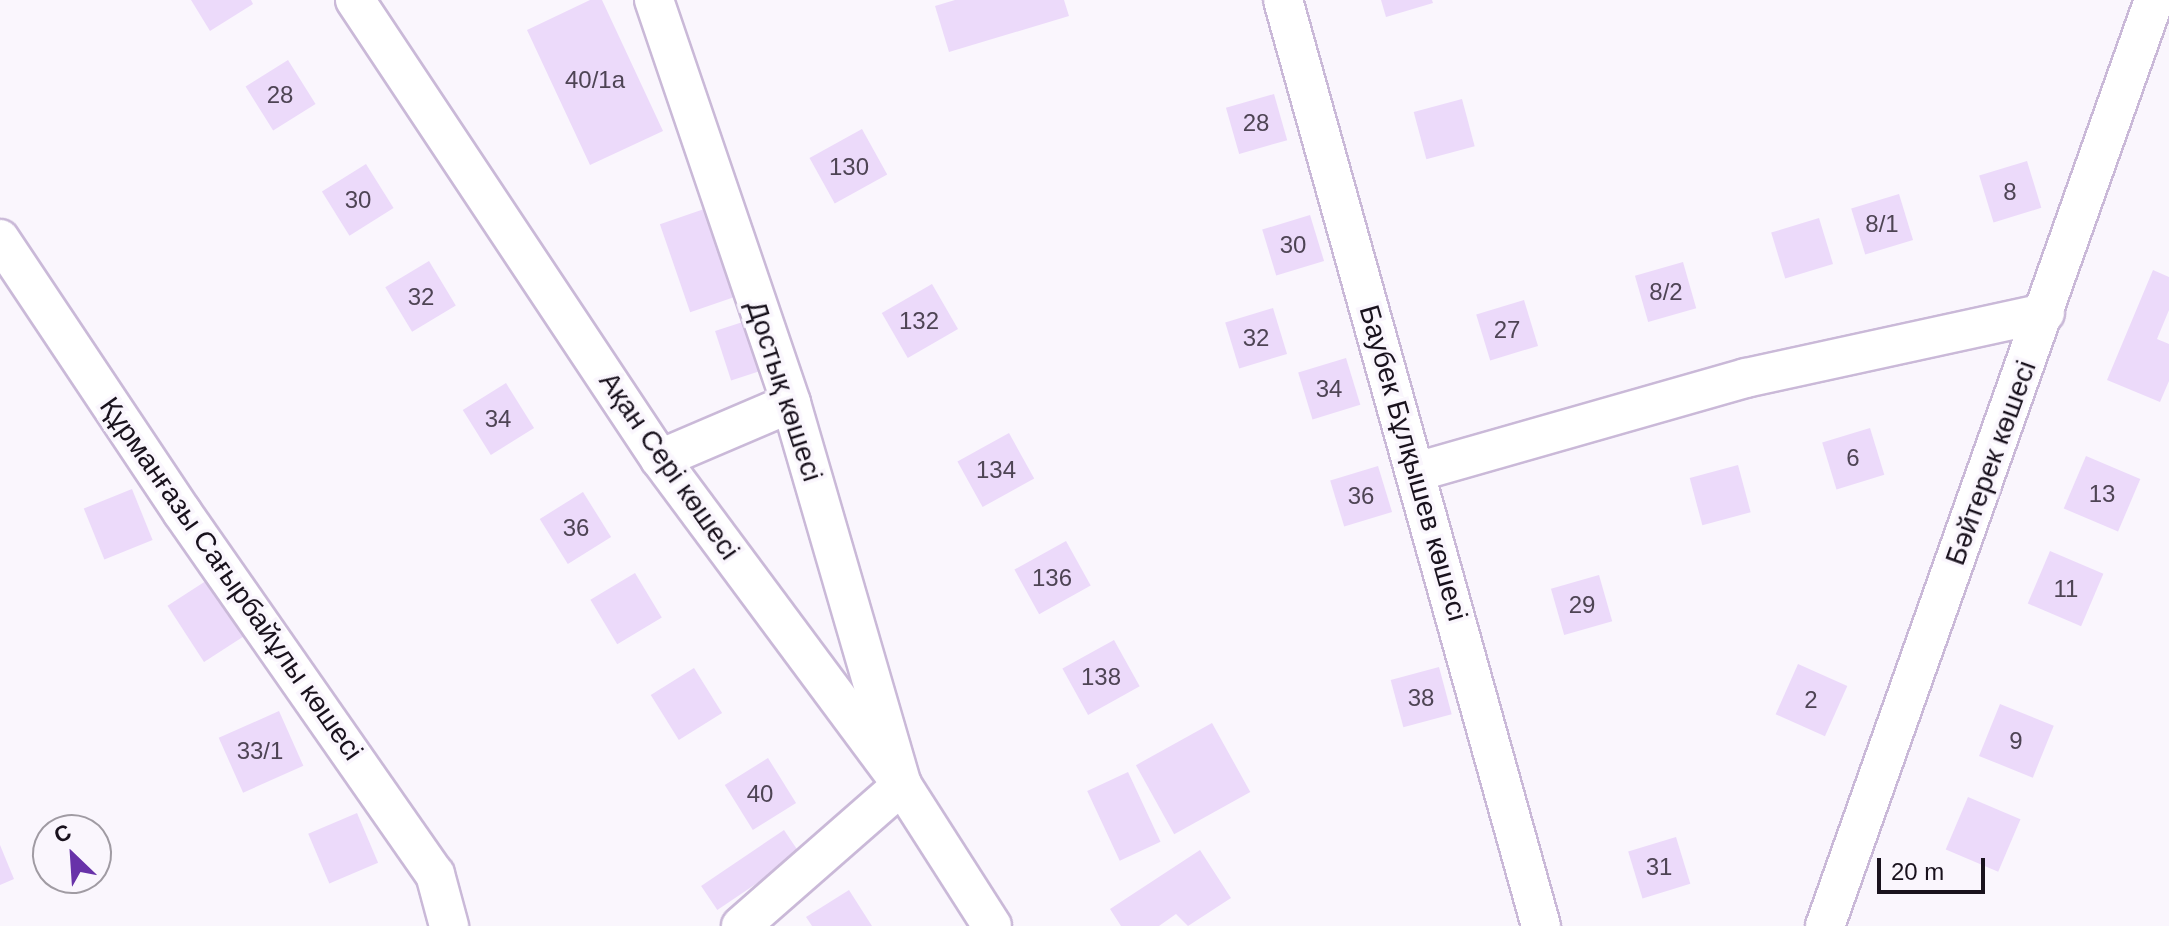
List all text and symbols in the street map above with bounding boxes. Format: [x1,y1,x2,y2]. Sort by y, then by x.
house number: 40/1а [565,66,625,94]
house number: 28 [267,81,293,109]
house number: 28 [1243,109,1269,137]
house number: 130 [829,153,869,181]
house number: 8 [2003,178,2017,206]
house number: 30 [345,186,371,214]
house number: 8/1 [1865,210,1899,238]
house number: 30 [1280,231,1306,259]
house number: 8/2 [1649,278,1683,306]
house number: 32 [408,283,434,311]
street label: Достық көшесі [739,296,829,486]
street label: Баубек Бұлқышев көшесі [1352,301,1474,625]
house number: 132 [899,307,939,335]
house number: 27 [1494,316,1520,344]
house number: 32 [1243,324,1269,352]
street label: Бәйтерек көшесі [1938,356,2044,570]
street label: Ақан Сері көшесі [592,366,746,566]
house number: 34 [1316,375,1342,403]
street label: Құрманғазы Сағырбайұлы көшесі [92,391,370,767]
house number: 34 [485,405,511,433]
house number: 6 [1846,444,1860,472]
house number: 134 [976,456,1016,484]
house number: 13 [2089,480,2115,508]
house number: 36 [1348,482,1374,510]
house number: 36 [563,514,589,542]
house number: 136 [1032,564,1072,592]
house number: 11 [2054,575,2078,603]
house number: 29 [1569,591,1595,619]
house number: 138 [1081,663,1121,691]
house number: 38 [1408,684,1434,712]
house number: 2 [1804,686,1818,714]
house number: 9 [2009,727,2023,755]
house number: 33/1 [237,737,283,765]
house number: 40 [747,780,773,808]
north arrow [32,814,112,894]
text: С [50,819,75,848]
scale bar [1881,842,1989,892]
house number: 31 [1646,853,1672,881]
text: 20 m [1891,858,1944,885]

